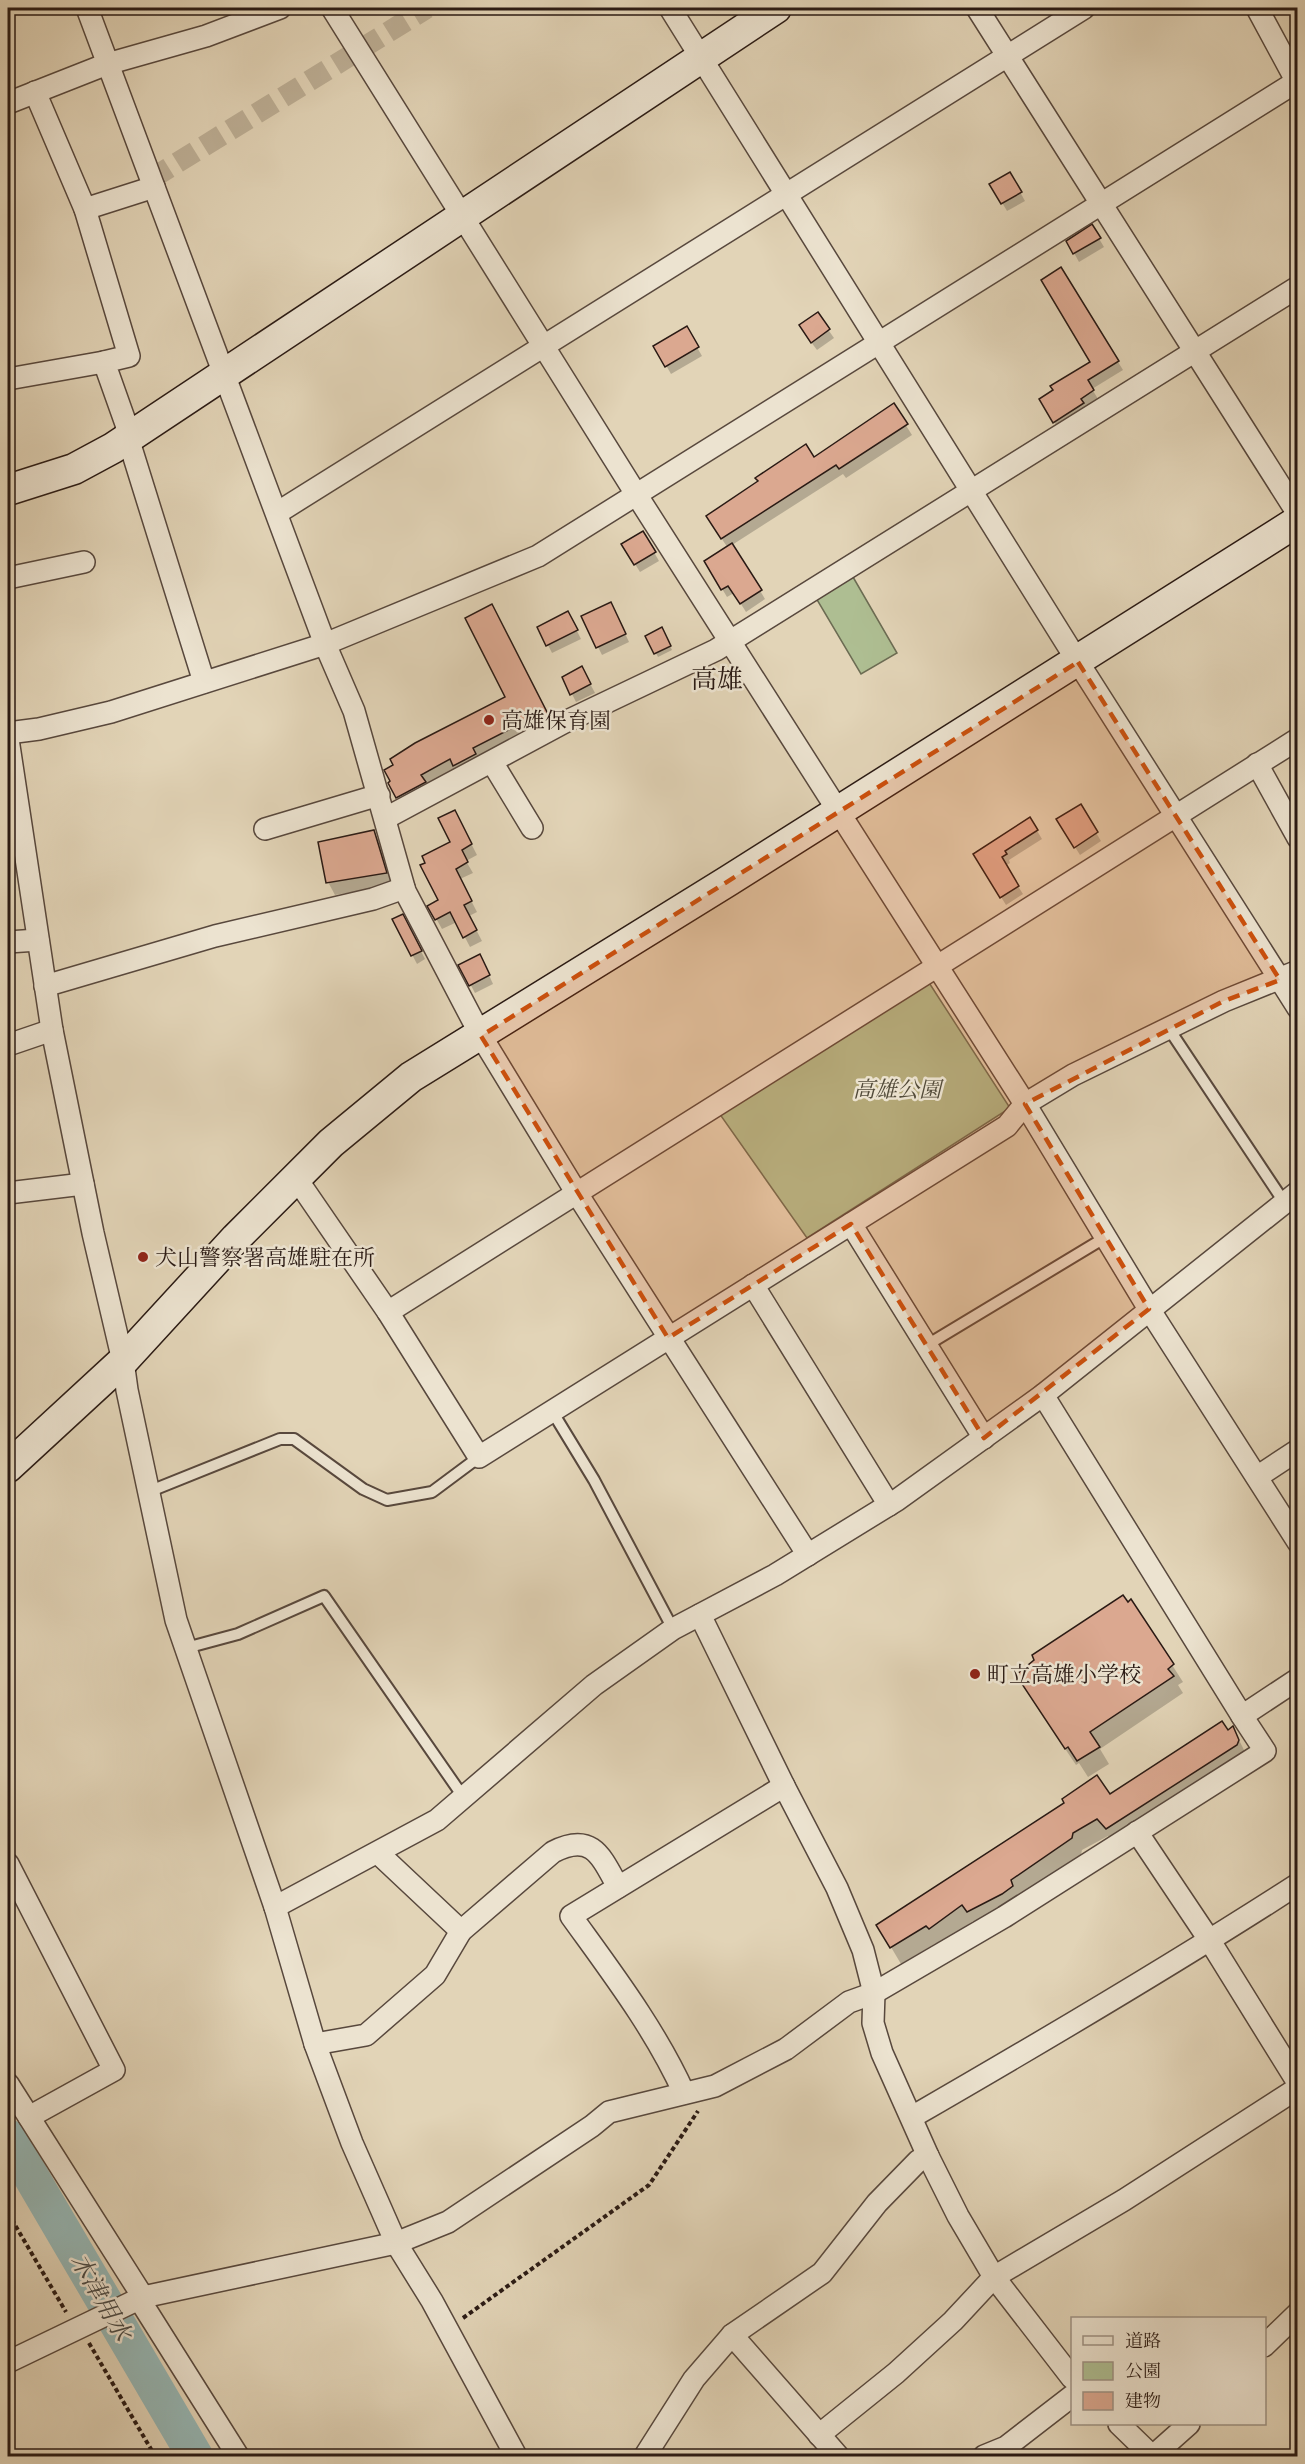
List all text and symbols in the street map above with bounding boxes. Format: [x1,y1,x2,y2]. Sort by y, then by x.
district label: 高雄 [691,664,743,696]
place label: 高雄保育園 [501,708,611,735]
marker: 高雄保育園 [482,713,496,727]
park label: 高雄公園 [853,1077,944,1104]
place label: 犬山警察署高雄駐在所 [155,1245,375,1272]
marker: 犬山警察署高雄駐在所 [136,1250,150,1264]
place label: 町立高雄小学校 [987,1662,1141,1689]
marker: 町立高雄小学校 [968,1667,982,1681]
water label: 木津用水 [63,2248,138,2348]
legend [1071,2317,1266,2425]
text: 道路 [1125,2330,1161,2353]
text: 公園 [1125,2360,1161,2383]
text: 建物 [1125,2390,1161,2413]

